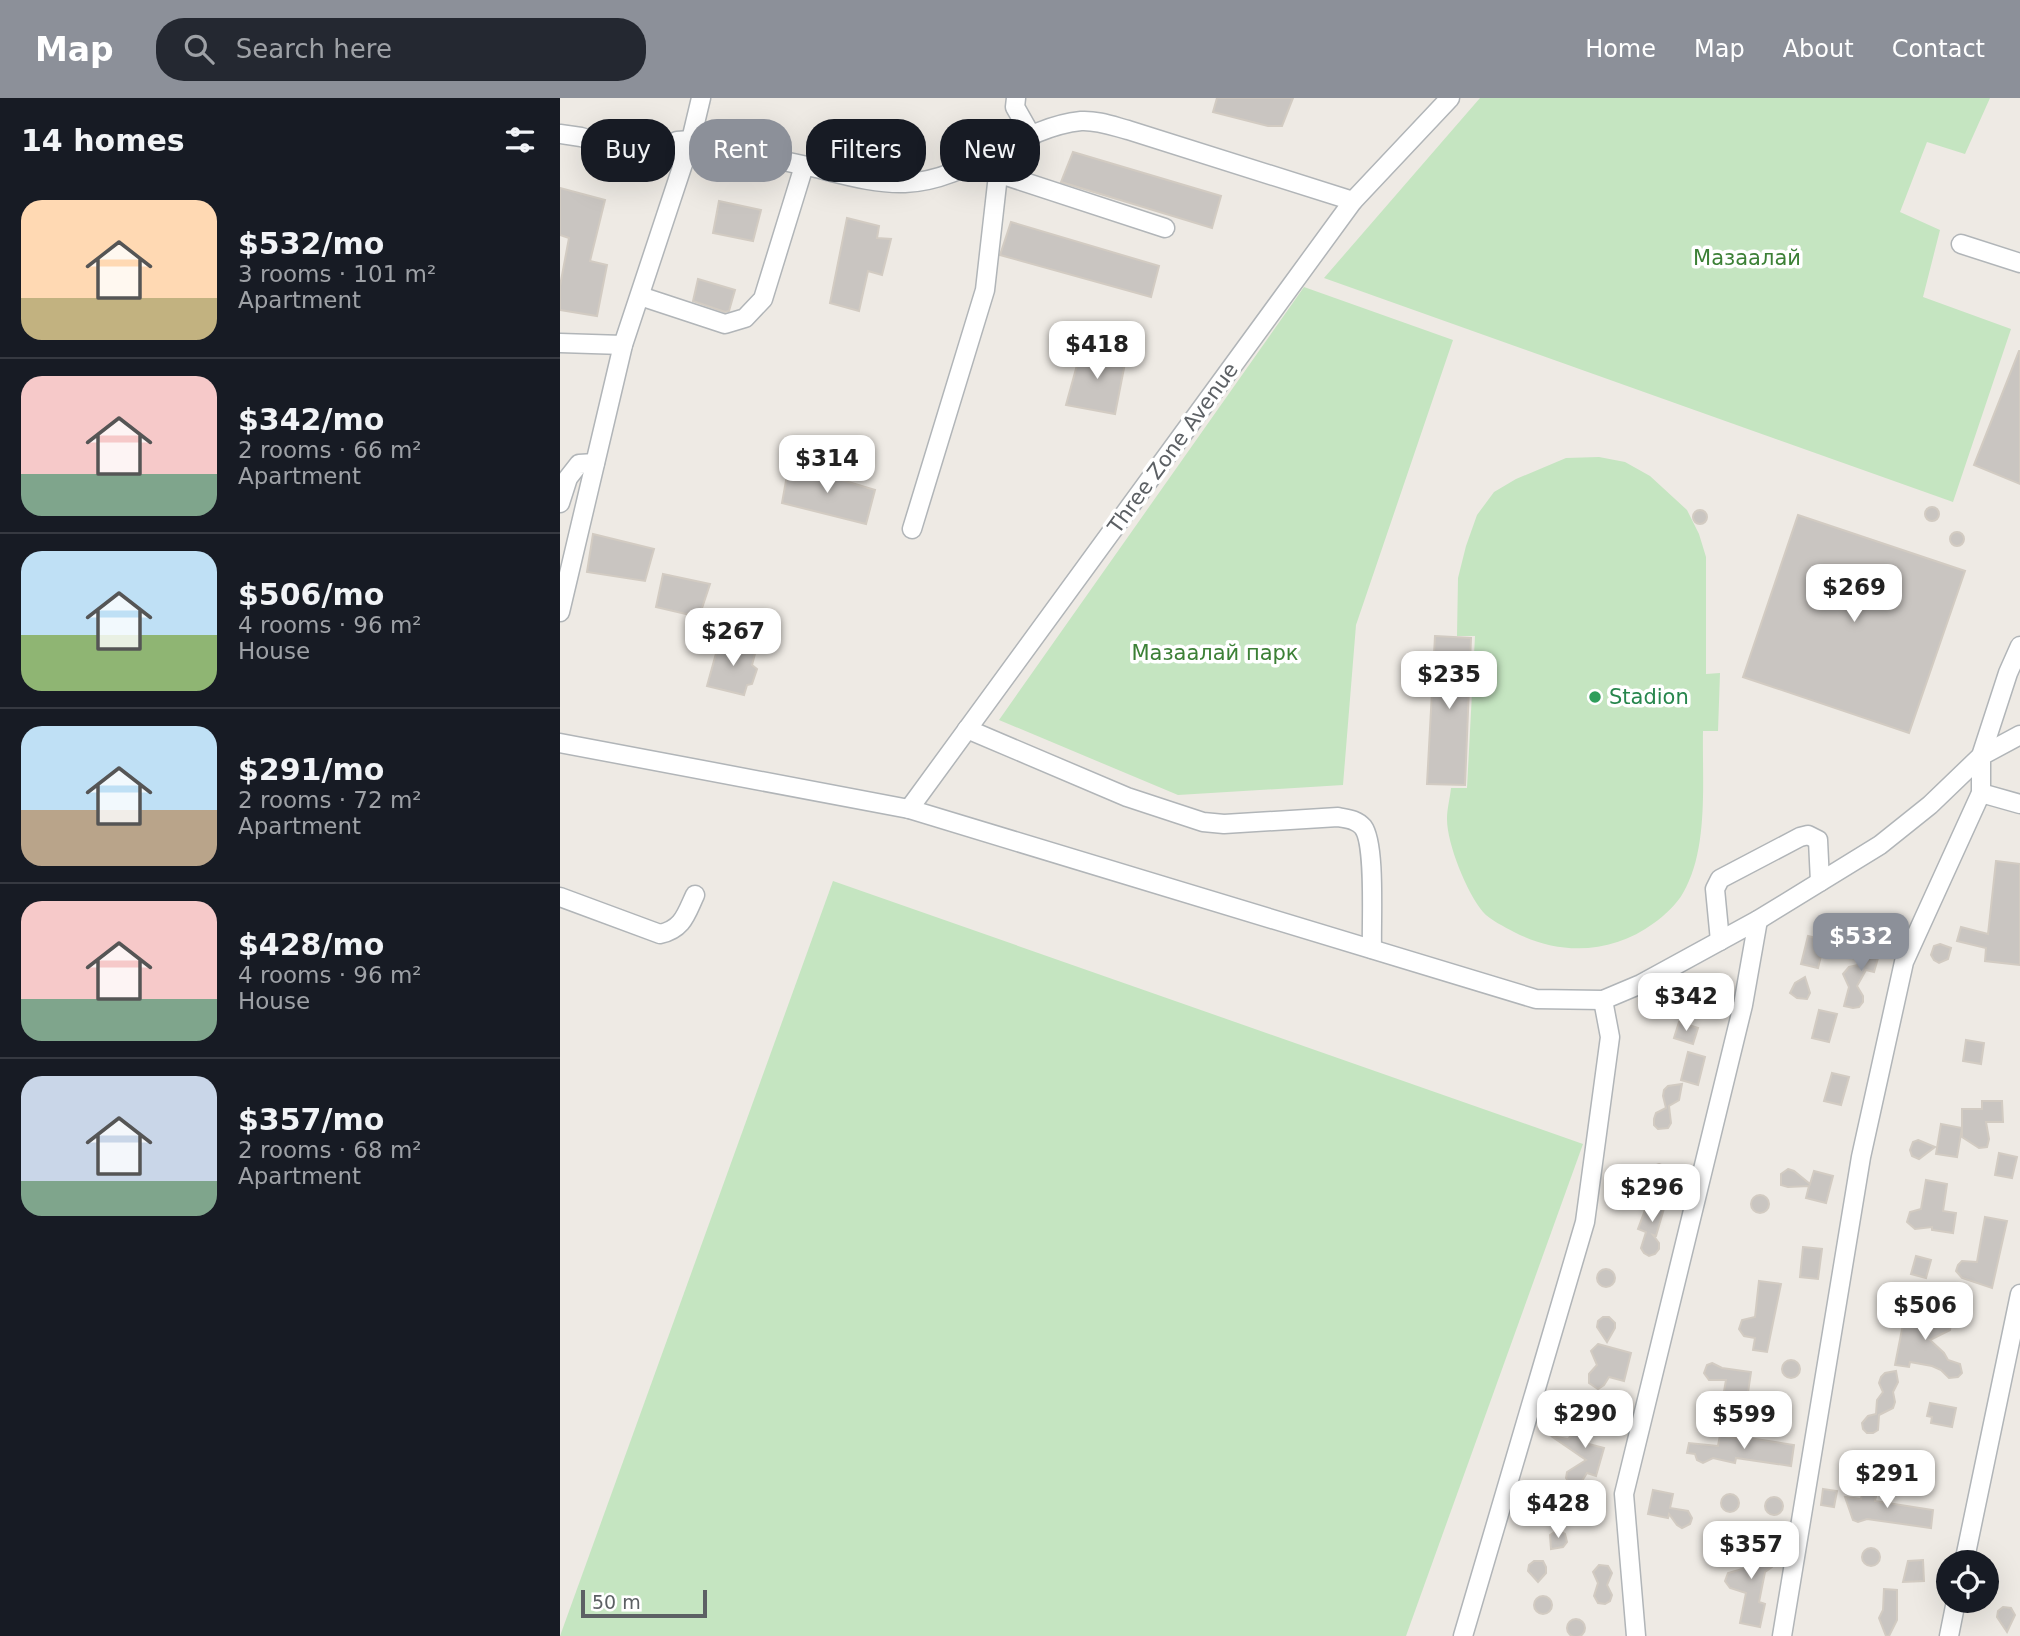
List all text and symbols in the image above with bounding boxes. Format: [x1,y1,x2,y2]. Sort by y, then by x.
search box [156,18,646,81]
text: Map [35,30,114,69]
icon: search [180,30,218,68]
text: Search here [236,34,392,64]
text: Home [1585,35,1656,63]
text: Map [1694,35,1745,63]
text: About [1783,35,1854,63]
text: Contact [1892,35,1985,63]
chip: Buy [581,119,675,182]
chip: Rent [689,119,792,182]
chip: Filters [806,119,926,182]
chip: New [940,119,1040,182]
icon: filters [501,121,539,159]
text: 14 homes [21,123,185,158]
text: $532/mo [238,226,384,261]
icon: home [77,228,161,312]
park label: Мазаалай [1693,246,1801,270]
text: 3 rooms · 101 m² [238,261,436,287]
text: Apartment [238,287,361,313]
pin: $418 [1056,322,1138,381]
text: $418 [1065,331,1129,357]
street label: Three Zone Avenue [1102,358,1243,539]
text: $342/mo [238,402,384,437]
icon: home [77,404,161,488]
pin: $314 [786,436,868,495]
text: 2 rooms · 66 m² [238,437,422,463]
text: $314 [795,445,859,471]
text: Apartment [238,463,361,489]
pin: $269 [1813,564,1895,624]
text: $269 [1822,574,1886,600]
text: $506/mo [238,577,384,612]
icon: home [77,579,161,663]
pin: $267 [692,608,774,668]
text: 4 rooms · 96 m² [238,612,422,638]
text: $267 [701,618,765,644]
text: House [238,638,310,664]
park label: Мазаалай парк [1131,641,1299,665]
pin: $235 [1408,652,1490,711]
text: $235 [1417,661,1481,687]
place label: Stadion [1609,685,1689,709]
marker: Stadion [1587,689,1603,705]
text: $291/mo [238,752,384,787]
icon: home [77,754,161,838]
text: 2 rooms · 72 m² [238,787,422,813]
text: Apartment [238,813,361,839]
pin: $532 [1820,914,1902,973]
text: $532 [1829,923,1893,949]
text: $428/mo [238,927,384,962]
icon: home [77,929,161,1013]
text: 4 rooms · 96 m² [238,962,422,988]
pin: $342 [1645,974,1727,1033]
text: $342 [1654,983,1718,1009]
text: House [238,988,310,1014]
text: $357/mo [238,1102,384,1137]
icon: home [77,1104,161,1188]
text: 2 rooms · 68 m² [238,1137,422,1163]
text: Apartment [238,1163,361,1189]
pin: $296 [1611,1164,1693,1224]
text: $296 [1620,1174,1684,1200]
pin: $506 [1884,1282,1966,1342]
text: $506 [1893,1292,1957,1318]
pin: $290 [1544,1390,1626,1450]
pin: $599 [1703,1392,1785,1451]
text: $290 [1553,1400,1617,1426]
text: $599 [1712,1401,1776,1427]
pin: $291 [1846,1450,1928,1510]
text: $291 [1855,1460,1919,1486]
pin: $428 [1517,1480,1599,1540]
text: $428 [1526,1490,1590,1516]
pin: $357 [1710,1522,1792,1581]
text: $357 [1719,1531,1783,1557]
map controls [1936,1550,1999,1613]
button: locate [1936,1550,1999,1613]
scale bar [581,1587,707,1619]
text: 50 m [592,1591,641,1613]

